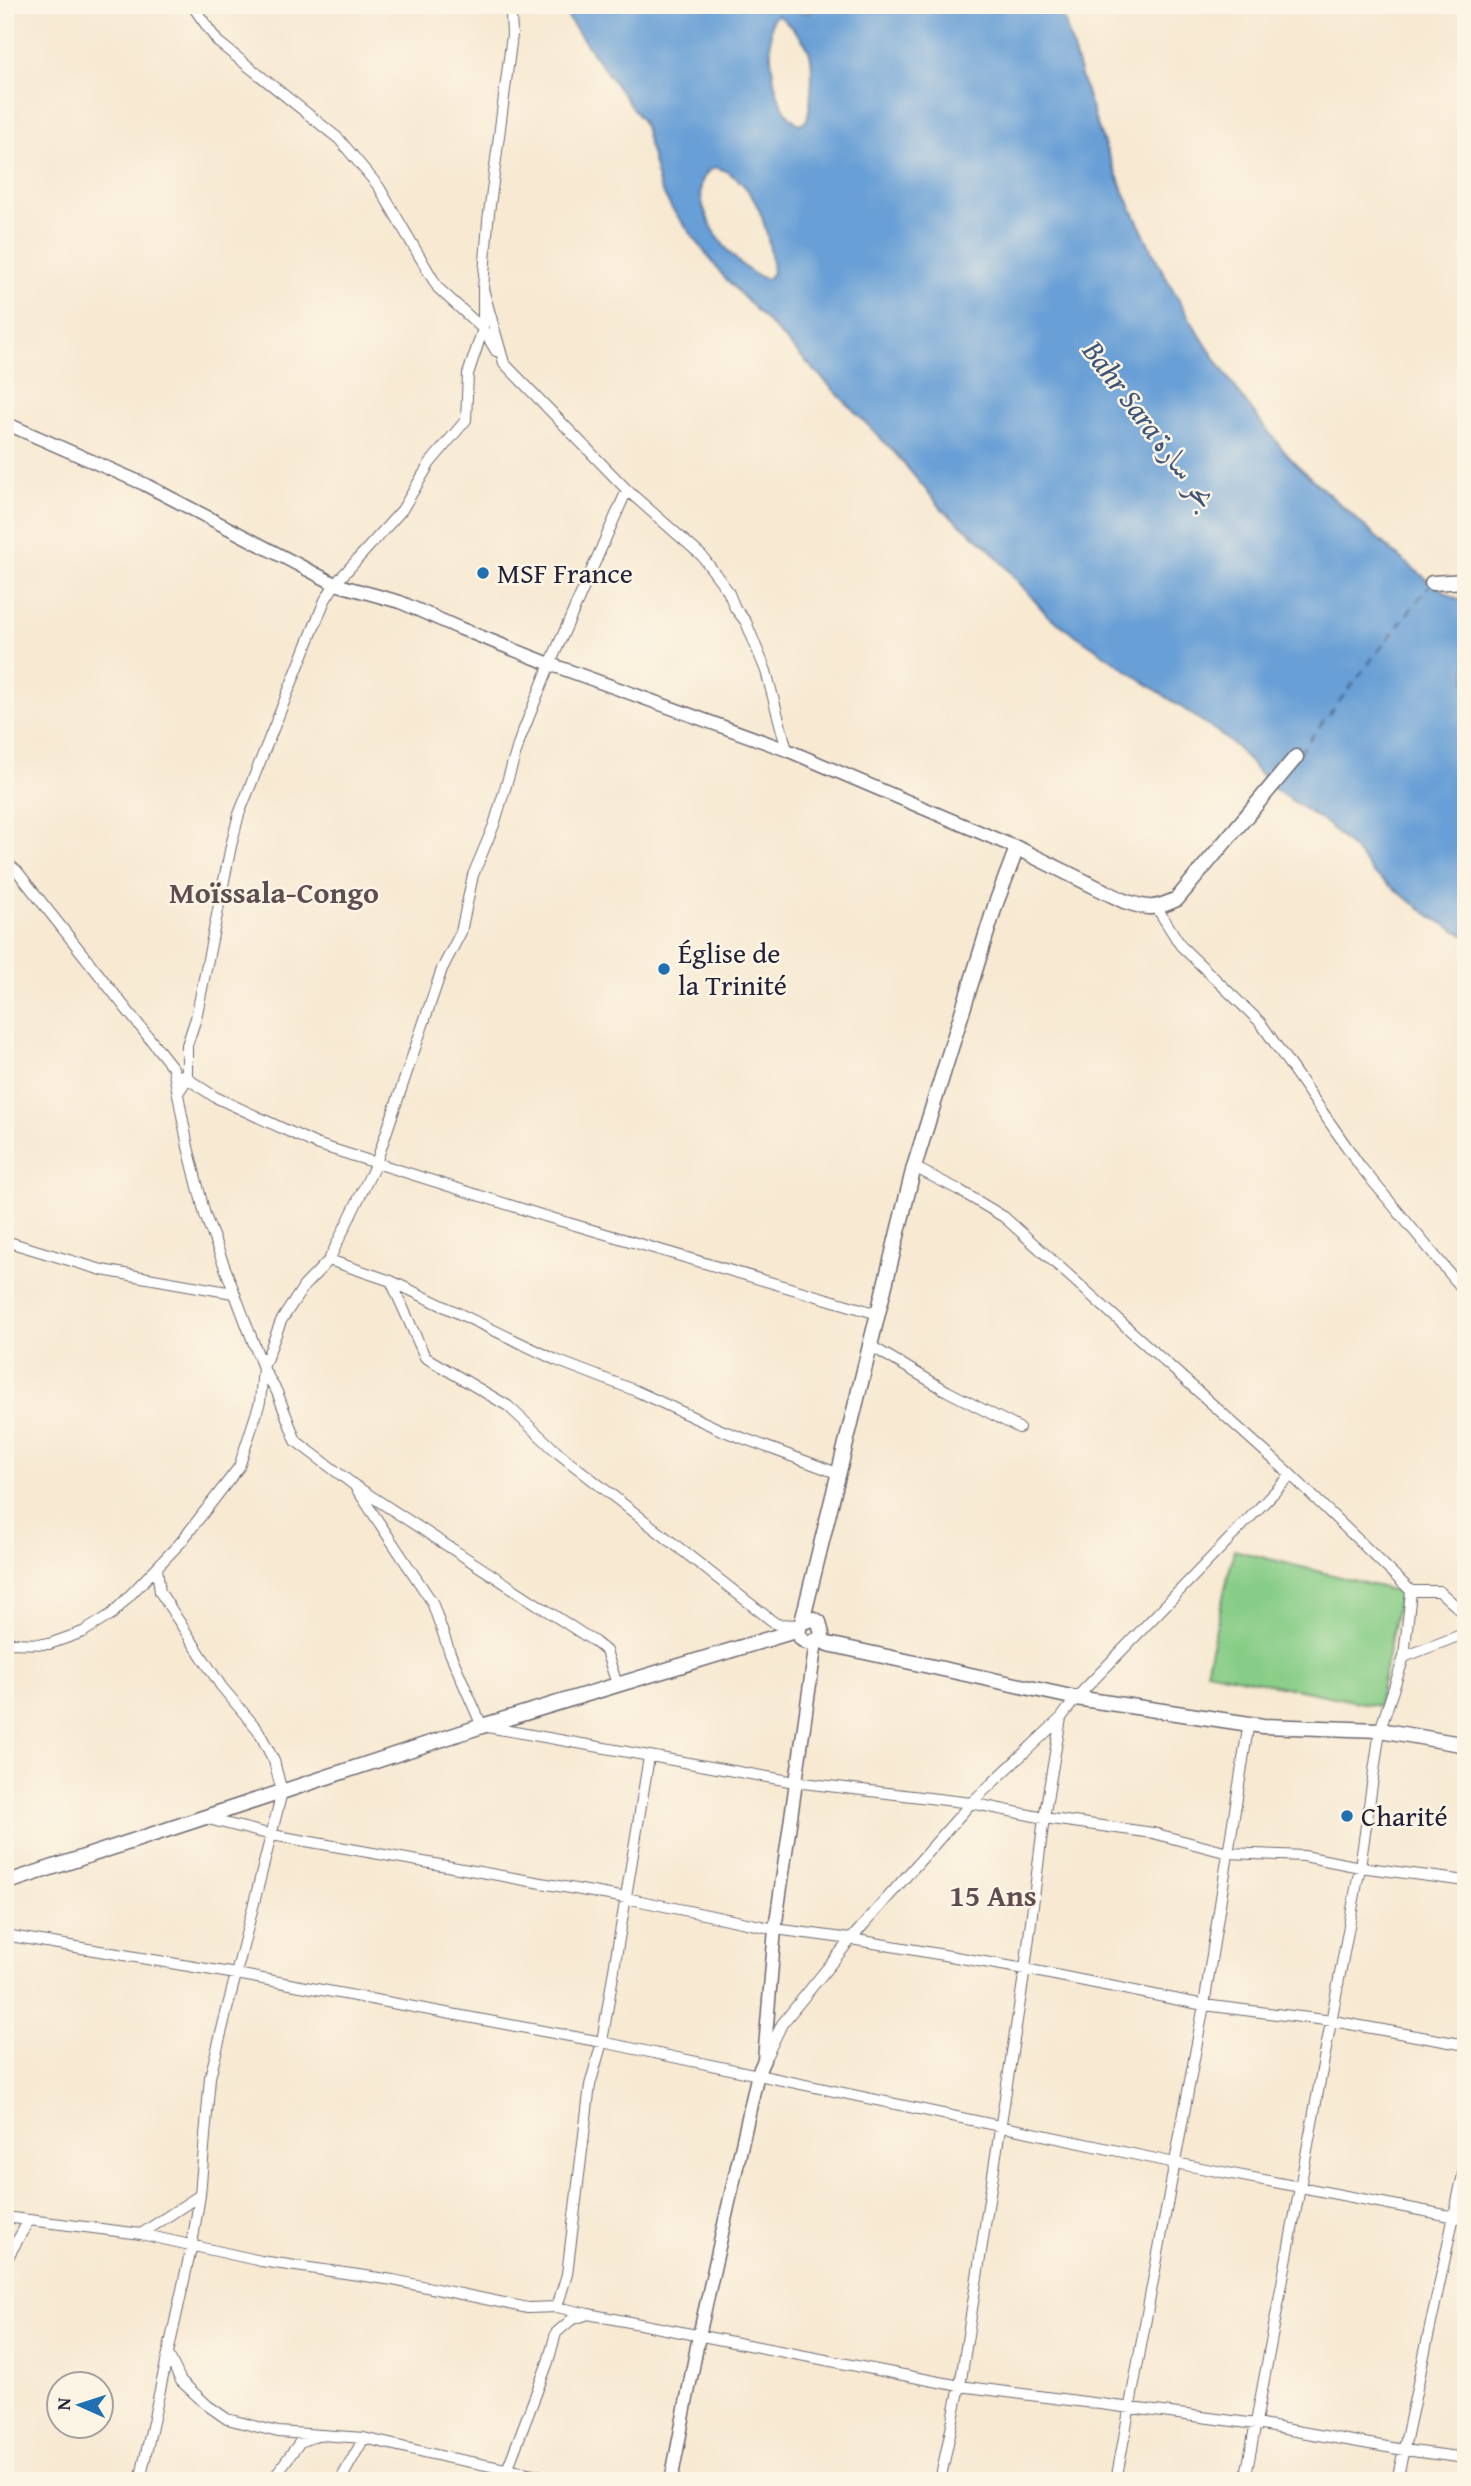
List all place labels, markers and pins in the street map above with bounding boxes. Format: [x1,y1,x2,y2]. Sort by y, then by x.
place label: MSF France [497,552,633,593]
marker: MSF France [475,565,491,581]
place label: Église de la Trinité [678,932,787,1005]
marker: Église de la Trinité [656,961,672,977]
place label: Charité [1361,1795,1448,1836]
marker: Charité [1339,1808,1355,1824]

